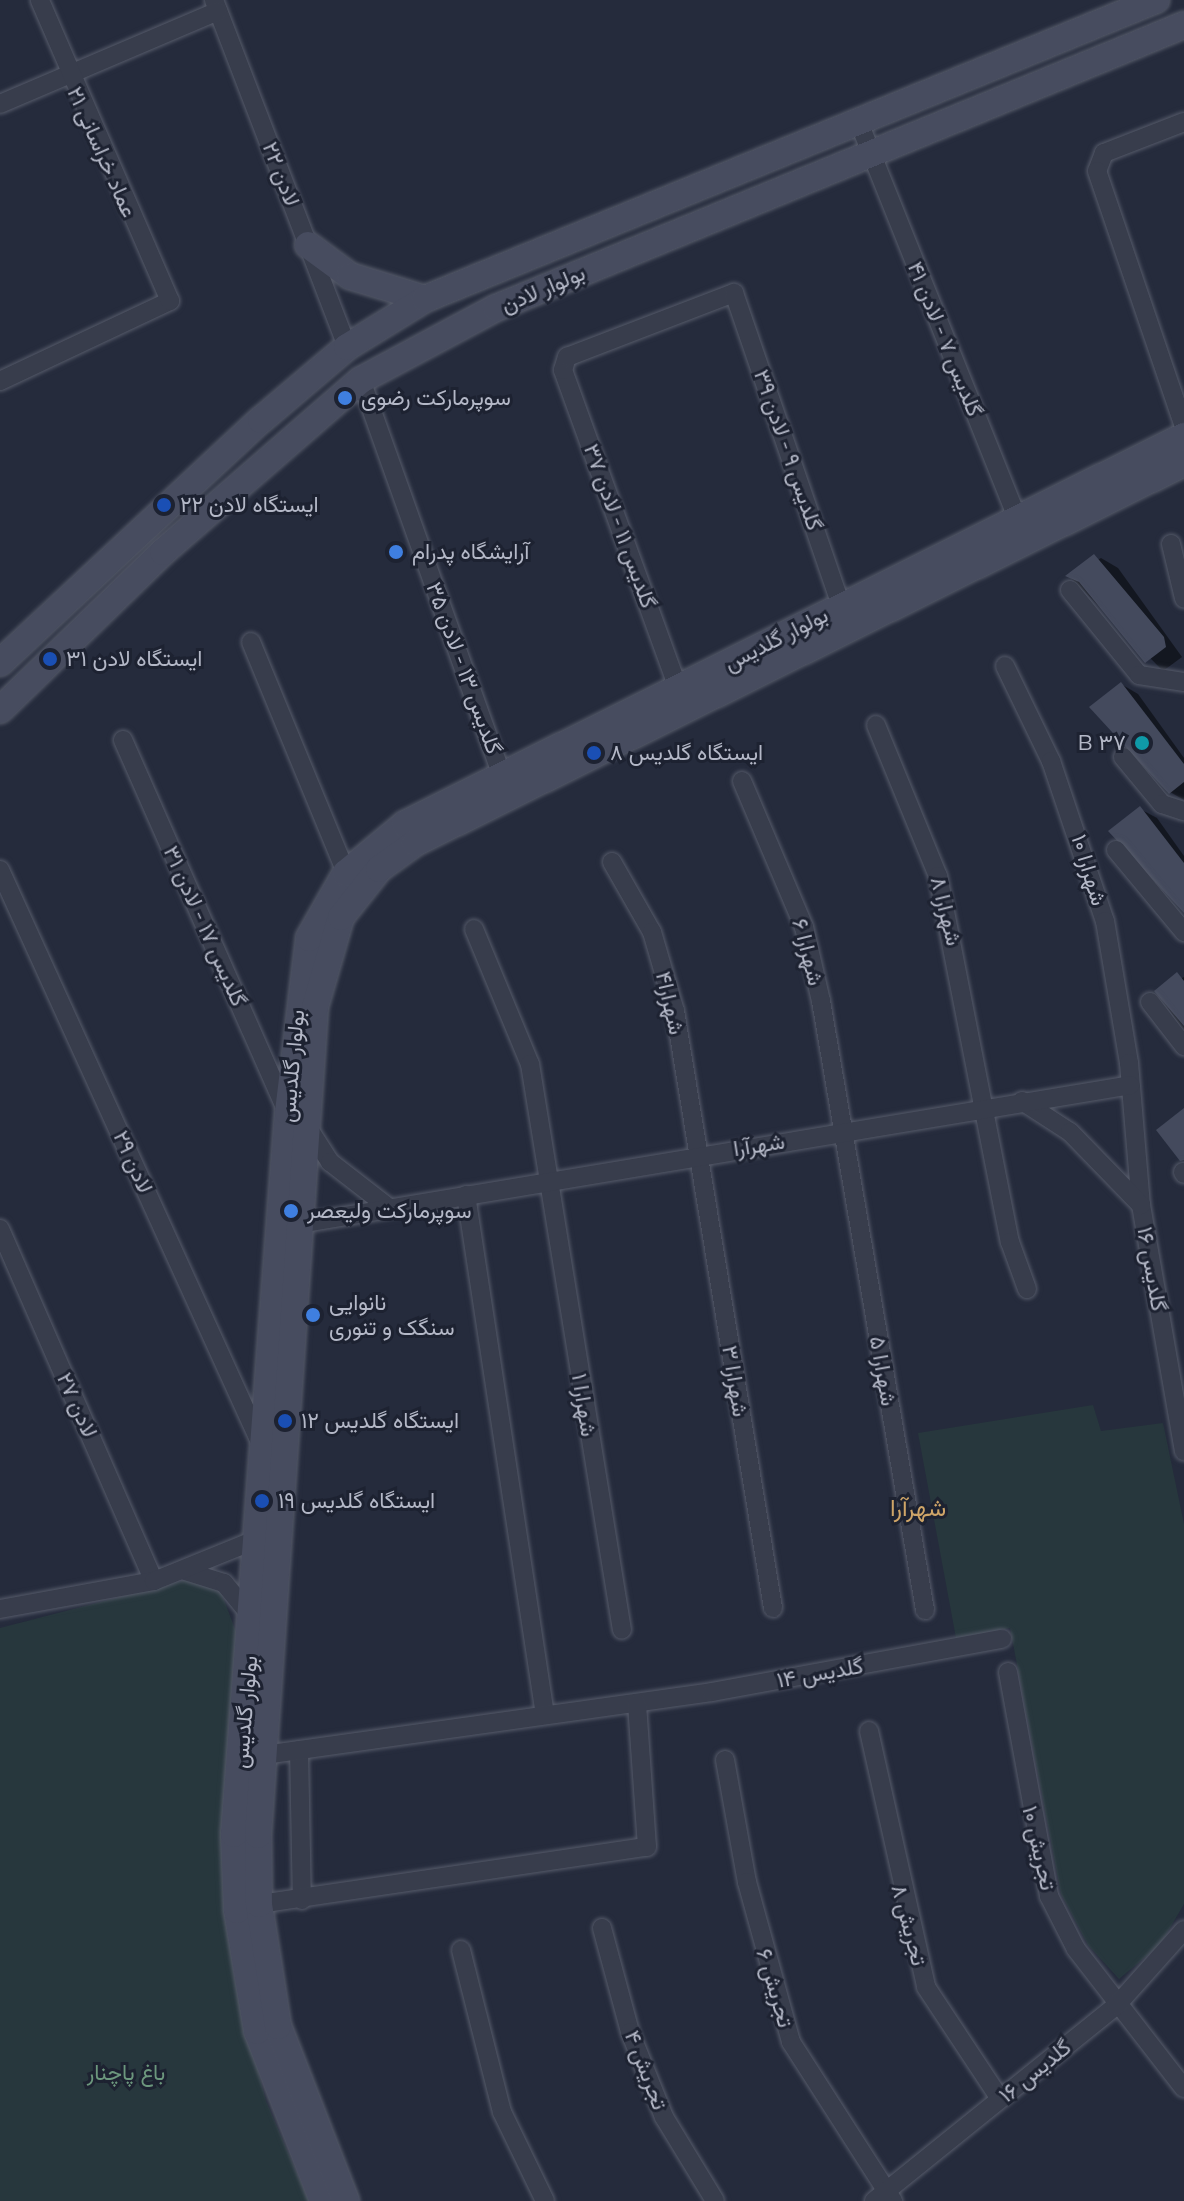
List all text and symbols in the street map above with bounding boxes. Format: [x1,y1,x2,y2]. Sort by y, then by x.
street label: عماد خراسانی ۲۱ [61,83,143,221]
street label: لادن ۲۲ [257,138,305,210]
street label: گلدیس ۷ - لادن ۴۱ [902,258,988,420]
street label: بولوار لادن [497,260,589,318]
street label: گلدیس ۹ - لادن ۳۹ [748,366,828,534]
place label: سوپرمارکت رضوی [361,385,511,411]
marker: سوپرمارکت رضوی [336,389,354,407]
street label: گلدیس ۱۱ - لادن ۳۷ [578,440,662,612]
place label: ایستگاه لادن ۲۲ [180,492,319,518]
marker: ایستگاه لادن ۲۲ [155,496,173,514]
place label: آرایشگاه پدرام [412,539,529,565]
marker: آرایشگاه پدرام [387,543,405,561]
street label: گلدیس ۱۳ - لادن ۳۵ [421,578,507,758]
street label: بولوار گلدیس [720,602,832,676]
place label: ایستگاه لادن ۳۱ [66,646,202,672]
marker: ایستگاه لادن ۳۱ [41,650,59,668]
place label: B ۳۷ [1078,730,1126,756]
marker: B ۳۷ [1133,734,1151,752]
place label: ایستگاه گلدیس ۸ [610,740,763,766]
marker: ایستگاه گلدیس ۸ [585,744,603,762]
street label: شهرارا ۱۰ [1066,831,1112,909]
street label: گلدیس ۱۷ - لادن ۳۱ [158,842,252,1010]
street label: شهرارا ۸ [925,874,967,948]
street label: شهرارا ۶ [787,916,829,988]
street label: شهرارا۴ [650,969,690,1037]
street label: بولوار گلدیس [274,1008,310,1124]
street label: لادن ۲۹ [108,1127,158,1197]
street label: شهرآرا [731,1128,787,1162]
place label: سوپرمارکت ولیعصر [307,1198,472,1224]
marker: سوپرمارکت ولیعصر [282,1202,300,1220]
street label: گلدیس ۱۶ [1132,1225,1172,1313]
place label: نانوایی سنگک و تنوری [329,1289,455,1340]
marker: نانوایی سنگک و تنوری [304,1306,322,1324]
street label: شهرارا ۵ [864,1334,902,1408]
street label: شهرارا ۳ [716,1343,754,1419]
street label: لادن ۲۷ [51,1369,103,1441]
street label: شهرارا ۱ [566,1372,602,1438]
place label: ایستگاه گلدیس ۱۲ [301,1408,459,1434]
marker: ایستگاه گلدیس ۱۲ [276,1412,294,1430]
place label: ایستگاه گلدیس ۱۹ [278,1488,435,1514]
marker: ایستگاه گلدیس ۱۹ [253,1492,271,1510]
district label: شهرآرا [890,1494,946,1522]
street label: گلدیس ۱۴ [775,1652,865,1694]
street label: بولوار گلدیس [227,1654,263,1770]
street label: تجریش ۱۰ [1017,1803,1061,1893]
street label: تجریش ۸ [886,1881,932,1969]
street label: تجریش ۶ [751,1946,799,2030]
street label: تجریش ۴ [619,2027,673,2113]
street label: گلدیس ۱۶ [994,2034,1076,2108]
park label: باغ پاچنار [87,2060,165,2086]

